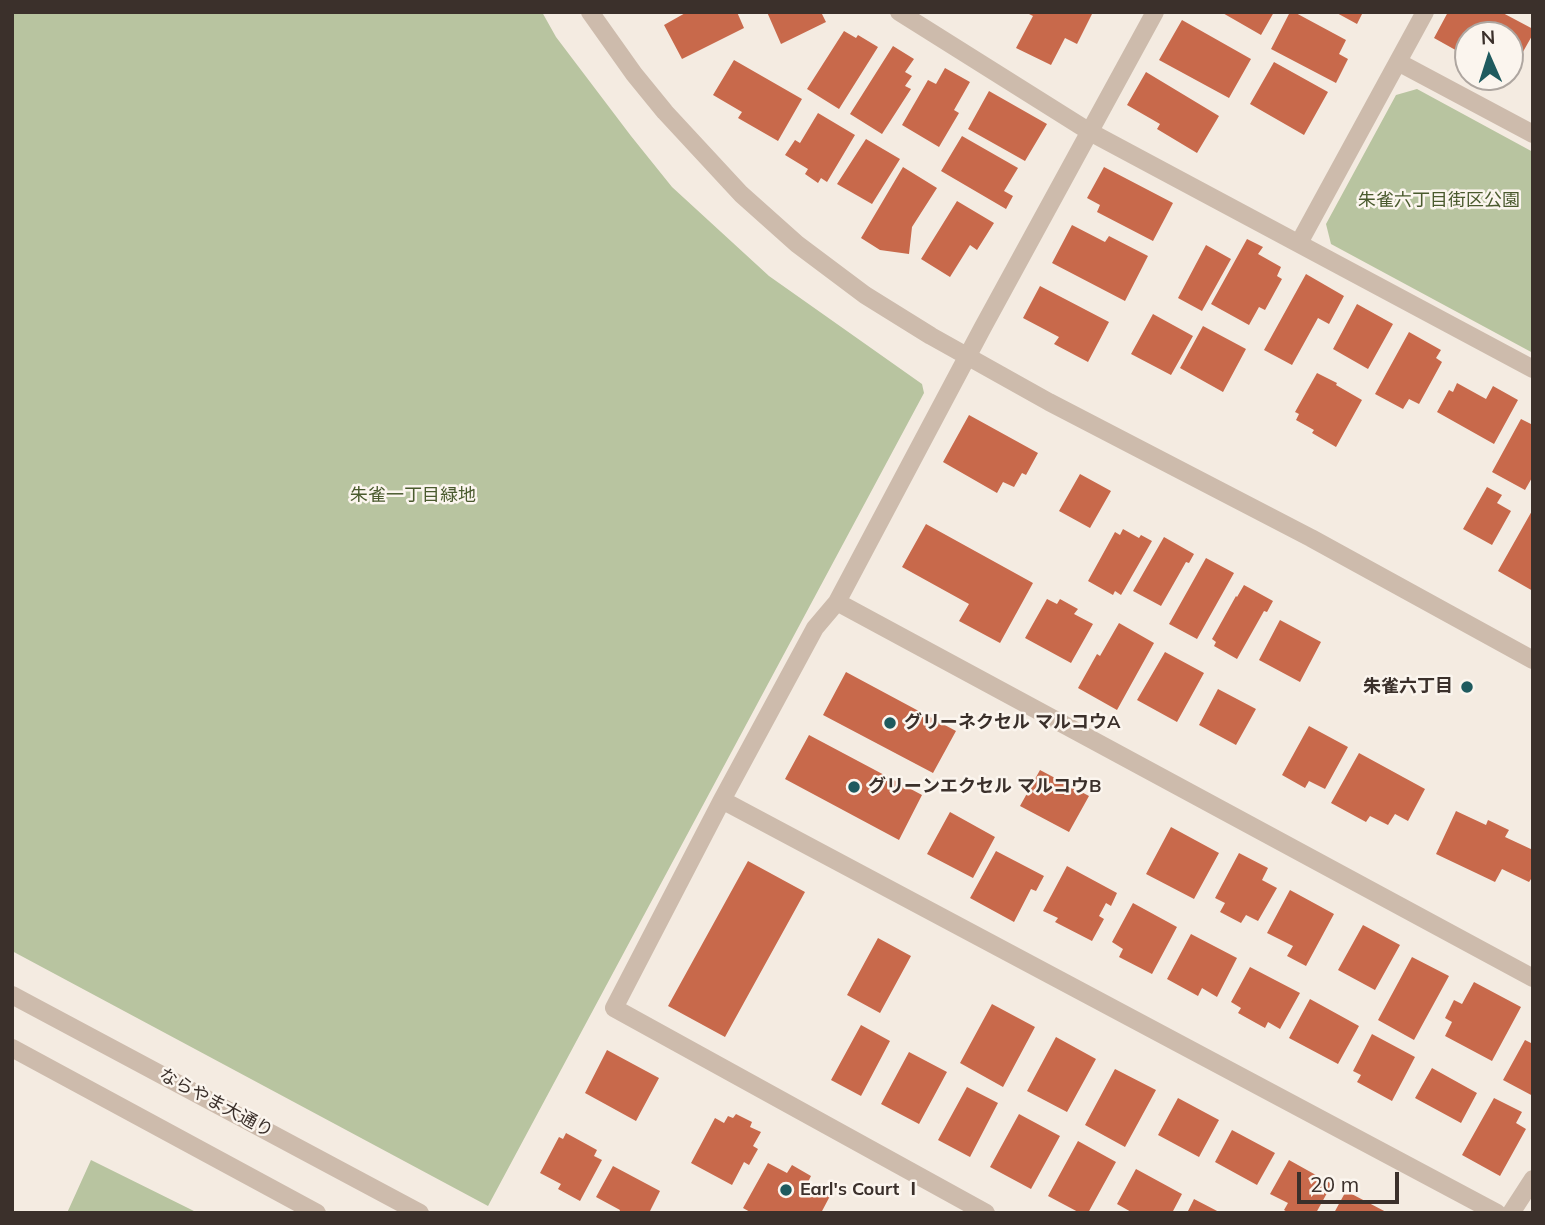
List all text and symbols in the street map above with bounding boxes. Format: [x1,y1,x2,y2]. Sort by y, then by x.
north arrow [1454,21,1524,91]
text: N [1480,25,1496,49]
park label: 朱雀六丁目街区公園 [1358,190,1520,212]
park label: 朱雀一丁目緑地 [350,485,476,507]
place label: 朱雀六丁目 [1363,676,1453,698]
marker: 朱雀六丁目 [1459,679,1475,695]
place label: グリーネクセル マルコウA [904,712,1120,734]
marker: グリーネクセル マルコウA [882,715,898,731]
place label: グリーンエクセル マルコウB [868,776,1101,798]
marker: グリーンエクセル マルコウB [846,779,862,795]
street label: ならやま大通り [155,1064,277,1142]
scale bar [1300,1158,1402,1202]
text: 20 m [1310,1171,1359,1197]
place label: Earl's Court Ⅰ [800,1179,922,1201]
marker: Earl's Court Ⅰ [778,1182,794,1198]

